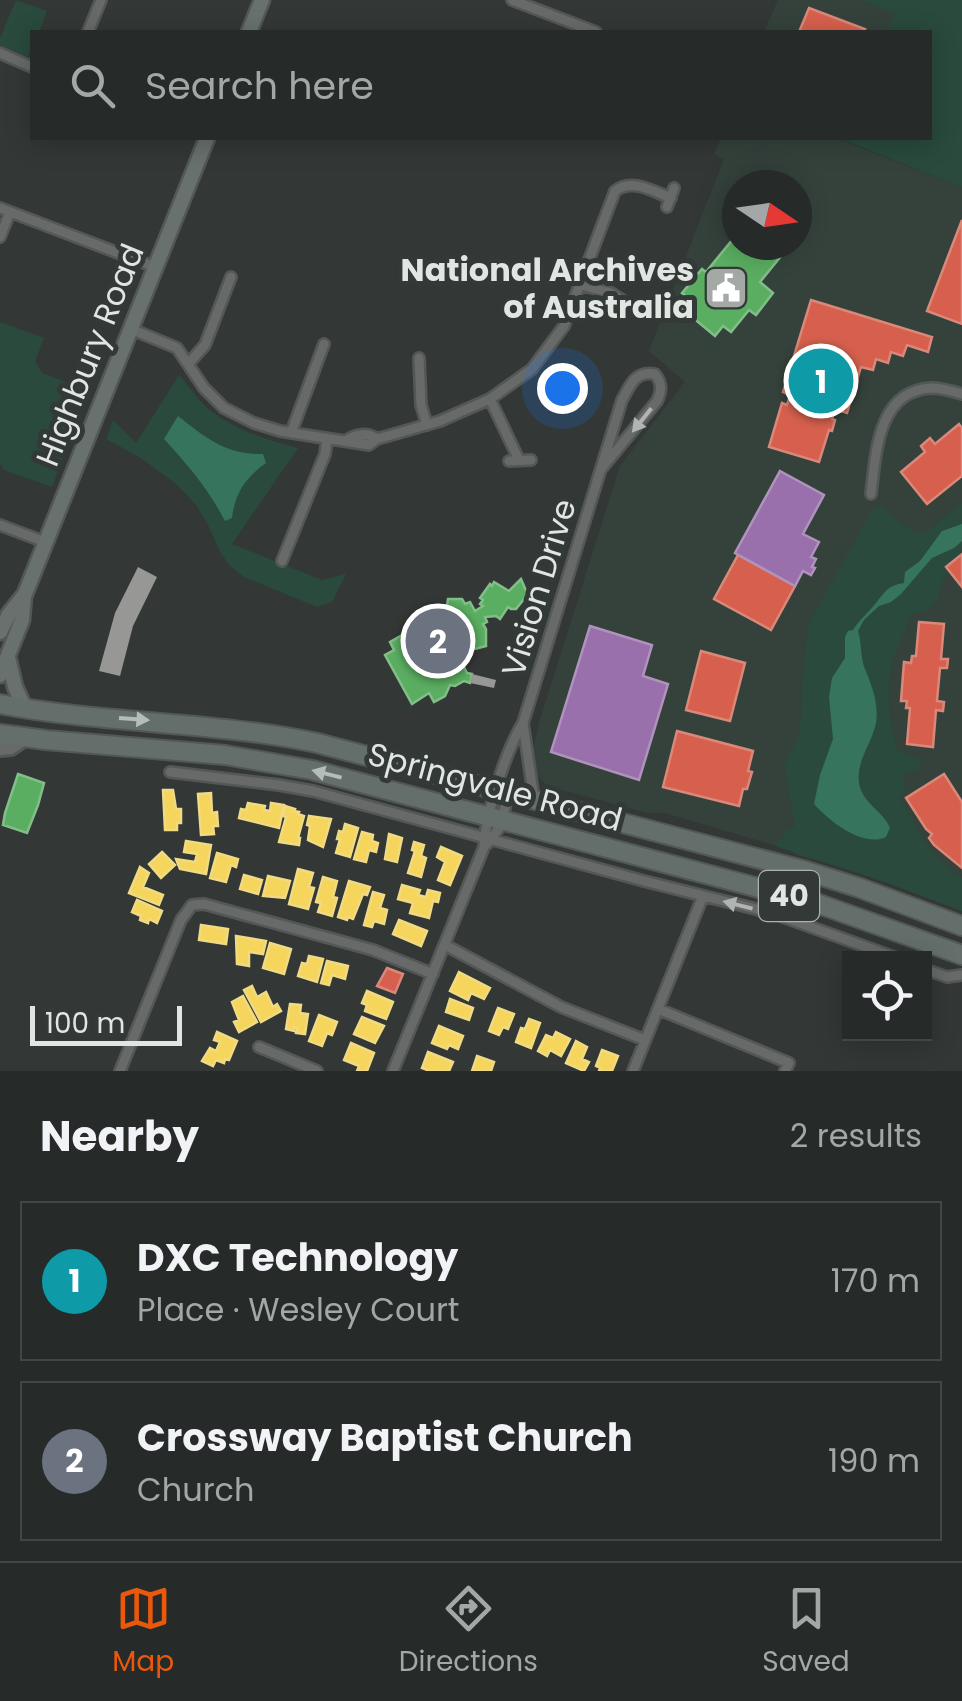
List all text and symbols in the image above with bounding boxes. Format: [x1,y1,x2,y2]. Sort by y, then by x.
search box [30,30,932,140]
icon: search [65,58,120,113]
text: Search here [145,59,374,112]
north arrow [722,170,812,260]
street label: Highbury Road [24,237,155,473]
place label: National Archives of Australia [401,247,694,329]
public building icon: National Archives of Australia [703,265,749,311]
pin: 1 [788,344,854,418]
your location [537,363,588,414]
one-way arrow [632,407,652,433]
street label: Vision Drive [490,493,587,682]
pin: 2 [406,604,470,678]
one-way arrow [119,712,150,728]
street label: Springvale Road [363,731,627,842]
one-way arrow [311,766,342,781]
road number: 40 [759,871,819,921]
one-way arrow [722,896,753,912]
map controls [842,951,932,1041]
button: locate [842,951,932,1041]
scale bar [30,1001,182,1046]
text: 100 m [45,1004,125,1043]
text: Nearby [40,1107,199,1166]
text: 2 results [790,1113,922,1158]
text: DXC Technology [137,1231,458,1284]
text: 1 [68,1258,81,1303]
text: 170 m [831,1258,920,1303]
text: Place · Wesley Court [137,1287,459,1332]
text: Crossway Baptist Church [137,1411,633,1464]
text: 2 [65,1438,84,1483]
text: 190 m [828,1438,920,1483]
text: Church [137,1467,255,1512]
tab: Map [112,1581,174,1683]
tab: Directions [399,1581,538,1683]
tab: Saved [762,1581,850,1683]

